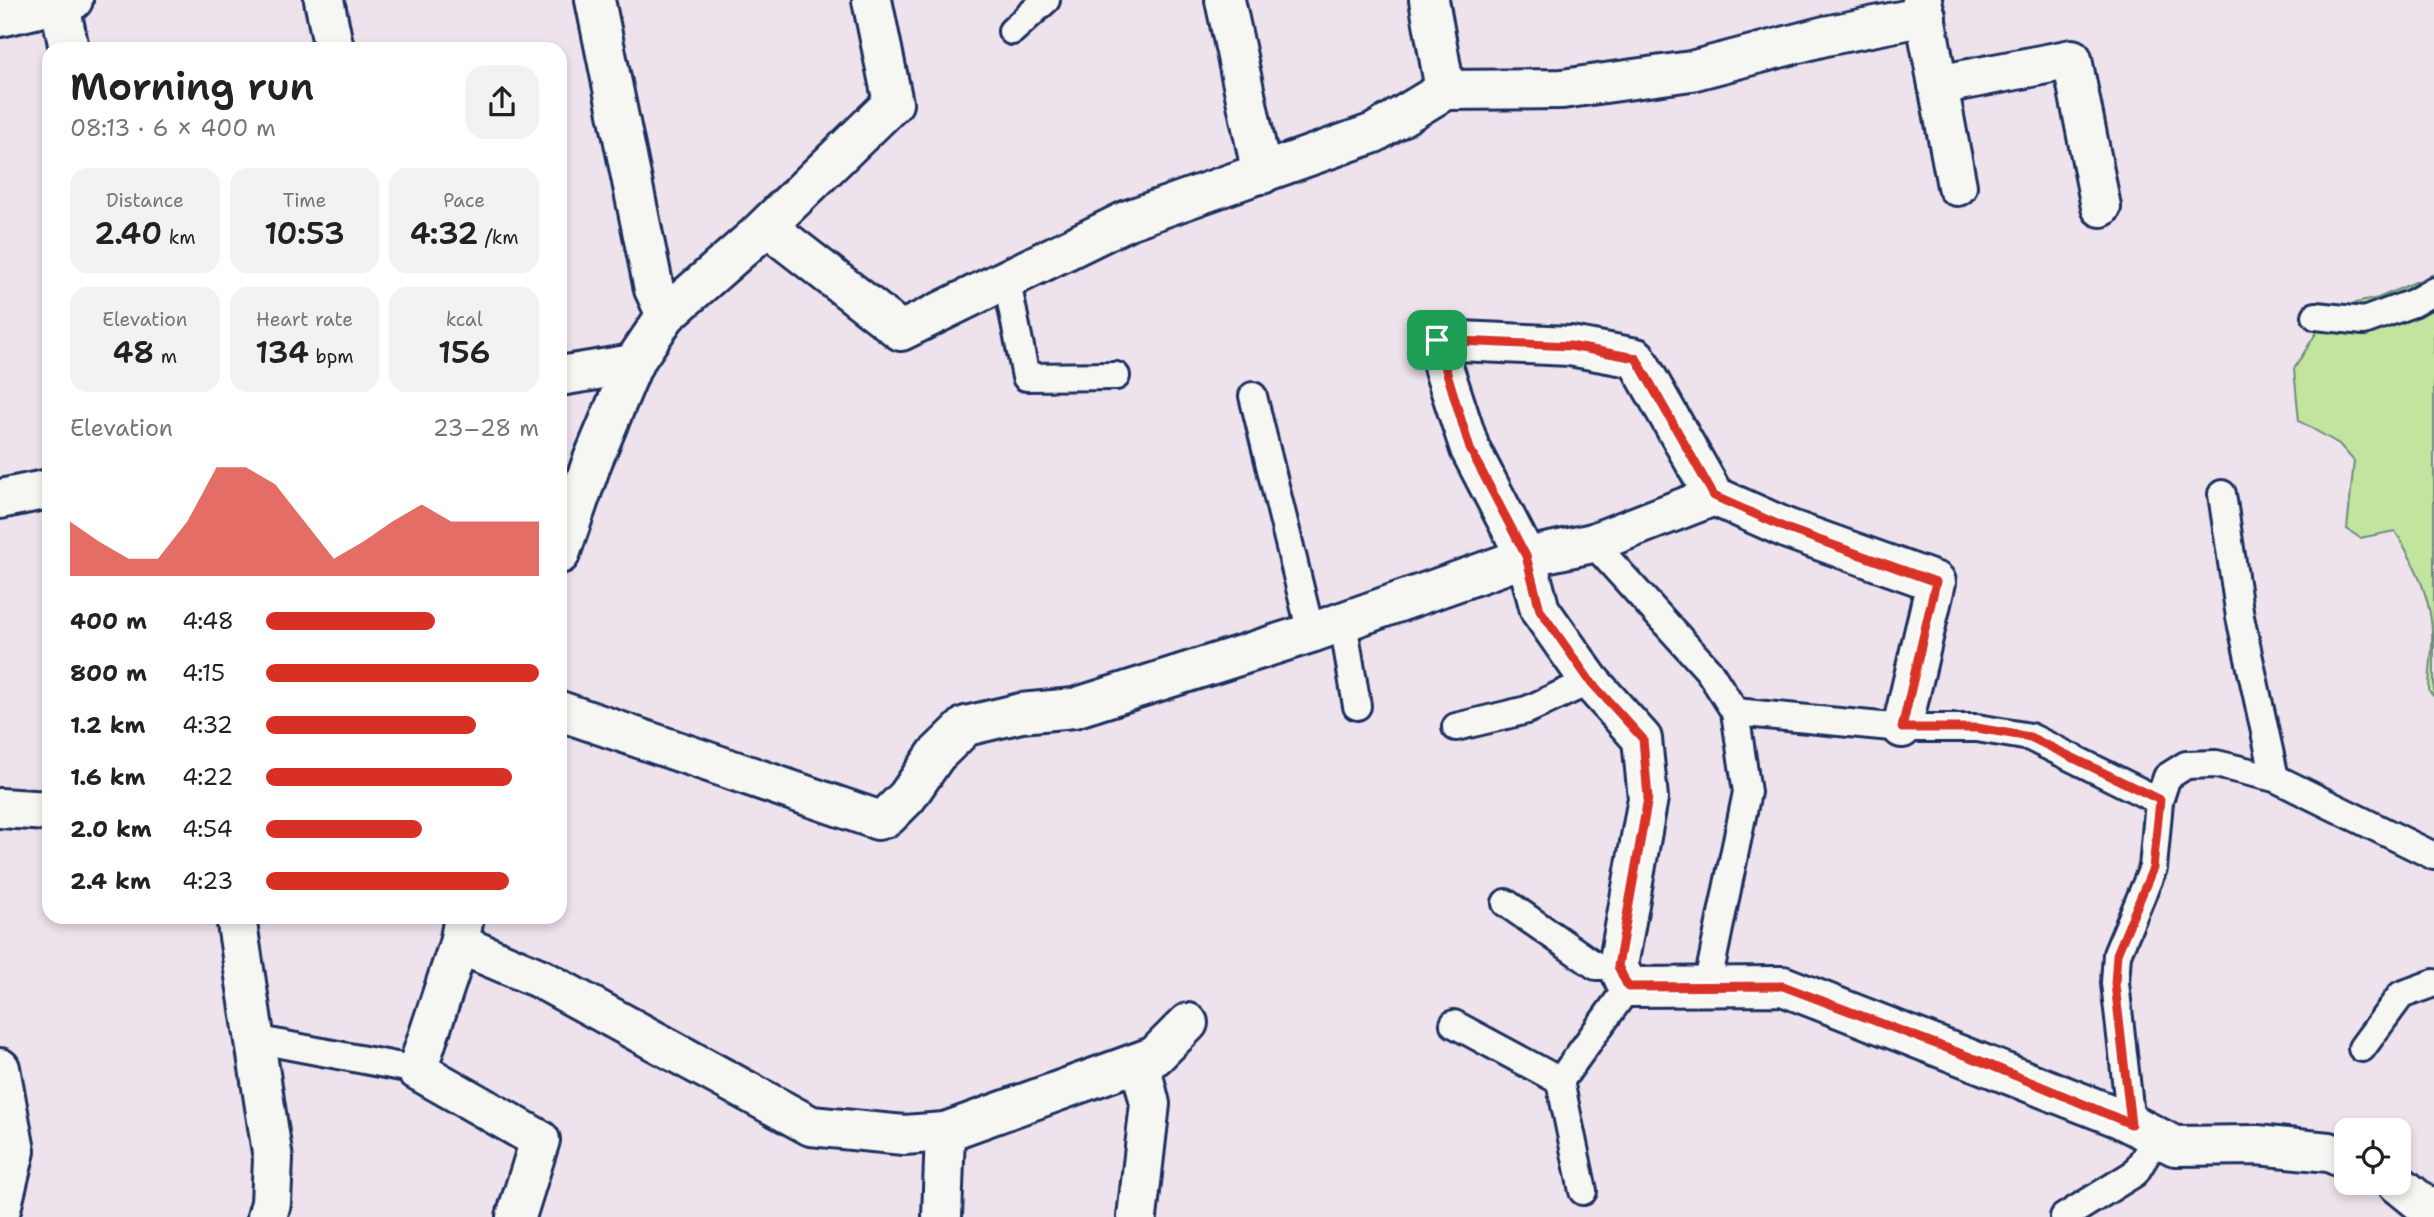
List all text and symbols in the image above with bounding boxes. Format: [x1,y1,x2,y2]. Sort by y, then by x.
text: Morning run [70,61,314,112]
button: share [465,65,539,139]
text: 08:13 · 6 × 400 m [70,113,276,143]
text: Distance [106,188,184,213]
text: Time [283,188,326,213]
text: Pace [443,188,485,213]
text: 2.40 [94,213,162,254]
text: 10:53 [264,213,345,254]
text: 4:32 [410,213,478,254]
text: km [162,225,196,250]
text: /km [478,225,519,250]
text: Elevation [102,307,187,332]
text: Heart rate [256,307,353,332]
text: kcal [446,307,483,332]
pin [1407,310,1467,370]
icon: arrive [1418,321,1456,359]
text: 48 [113,332,154,373]
text: 134 [255,332,309,373]
text: 156 [438,332,490,373]
text: m [154,344,177,369]
text: bpm [309,344,354,369]
text: Elevation [70,413,173,443]
text: 23–28 m [433,413,539,443]
text: 400 m [70,606,147,636]
text: 4:48 [182,606,234,636]
text: 800 m [70,658,147,688]
text: 4:15 [182,658,225,688]
text: 1.2 km [70,710,146,740]
text: 4:32 [182,710,233,740]
text: 1.6 km [70,762,145,792]
text: 4:22 [182,762,233,792]
text: 2.0 km [70,814,152,844]
text: 4:54 [182,814,233,844]
text: 2.4 km [70,866,151,896]
text: 4:23 [182,866,233,896]
map controls [2334,1118,2411,1195]
button: locate [2334,1118,2411,1195]

